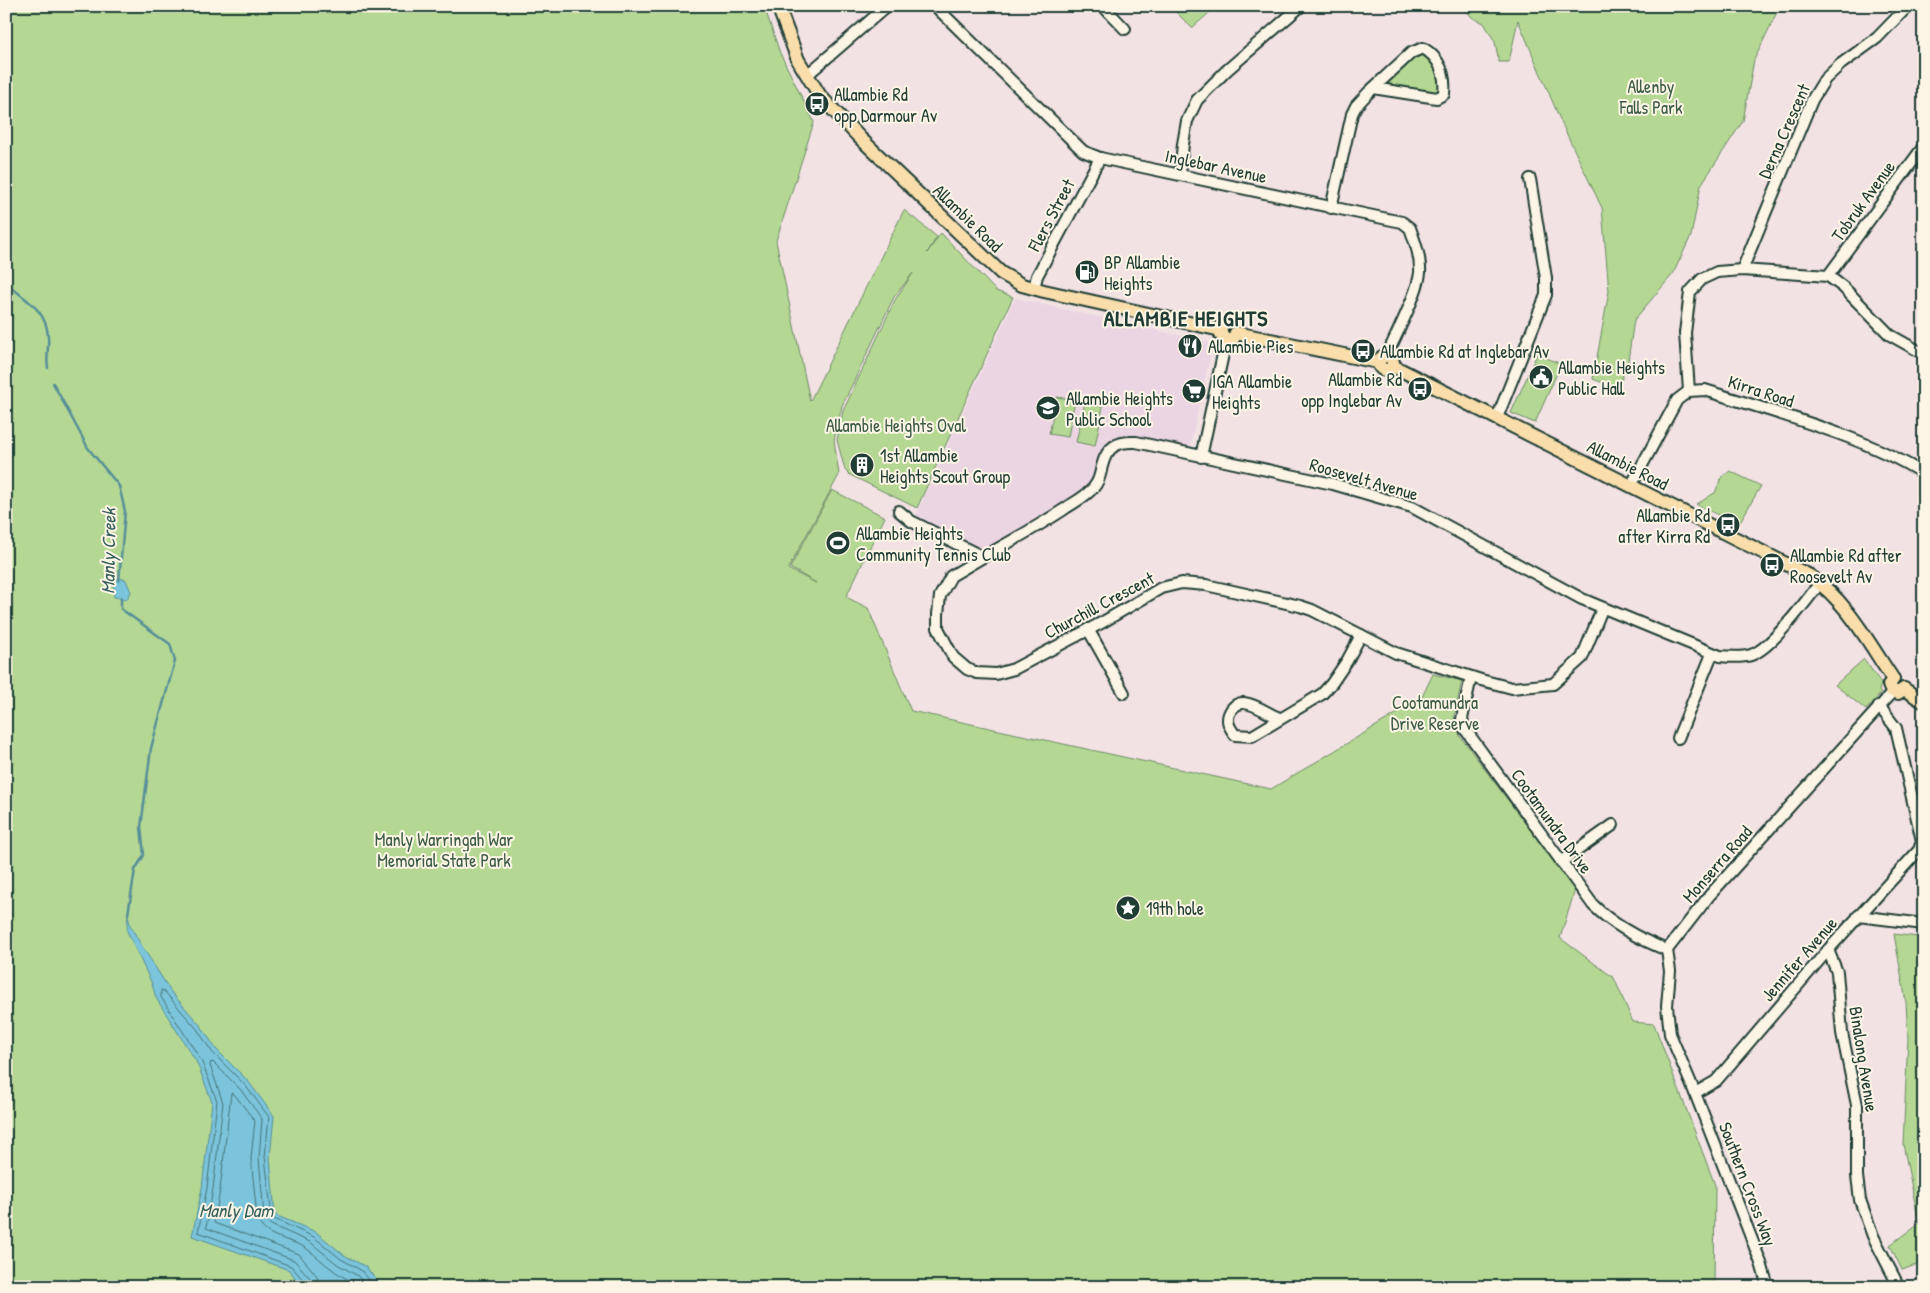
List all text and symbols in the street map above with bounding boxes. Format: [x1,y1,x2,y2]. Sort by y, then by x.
park label: Allenby Falls Park [1619,74,1683,120]
street label: Derna Crescent [1752,79,1816,182]
place label: Allambie Rd opp Darmour Av [834,82,937,128]
bus stop icon: Allambie Rd opp Darmour Av [804,91,830,117]
street label: Inglebar Avenue [1163,143,1269,189]
street label: Tobruk Avenue [1825,155,1901,247]
street label: Flers Street [1021,174,1081,256]
street label: Allambie Road [928,178,1008,258]
place label: BP Allambie Heights [1104,250,1180,296]
fuel station icon: BP Allambie Heights [1074,259,1100,285]
district label: ALLAMBIE HEIGHTS [1104,303,1268,333]
restaurant icon: Allambie Pies [1177,333,1203,359]
place label: Allambie Pies [1208,334,1293,359]
bus stop icon: Allambie Rd at Inglebar Av [1350,338,1376,364]
place label: Allambie Rd at Inglebar Av [1380,339,1549,364]
place label: Allambie Heights Public Hall [1558,355,1665,401]
public building icon: Allambie Heights Public Hall [1528,364,1554,390]
place label: Allambie Rd opp Inglebar Av [1301,367,1402,413]
place label: IGA Allambie Heights [1212,369,1292,415]
street label: Kirra Road [1725,369,1797,413]
bus stop icon: Allambie Rd opp Inglebar Av [1407,376,1433,402]
supermarket icon: IGA Allambie Heights [1181,378,1207,404]
place label: Allambie Heights Public School [1066,386,1173,432]
school or university icon: Allambie Heights Public School [1035,395,1061,421]
park label: Allambie Heights Oval [826,413,966,438]
street label: Allambie Road [1583,434,1673,496]
place label: 1st Allambie Heights Scout Group [880,443,1011,489]
building icon: 1st Allambie Heights Scout Group [849,452,875,478]
street label: Roosevelt Avenue [1307,452,1421,506]
place label: Allambie Rd after Kirra Rd [1618,503,1710,549]
water label: Manly Creek [94,506,122,594]
bus stop icon: Allambie Rd after Kirra Rd [1715,512,1741,538]
place label: Allambie Heights Community Tennis Club [856,521,1011,567]
sports icon: Allambie Heights Community Tennis Club [825,530,851,556]
place label: Allambie Rd after Roosevelt Av [1790,543,1902,589]
bus stop icon: Allambie Rd after Roosevelt Av [1759,552,1785,578]
street label: Churchill Crescent [1040,565,1159,645]
park label: Cootamundra Drive Reserve [1391,690,1479,736]
street label: Cootamundra Drive [1505,763,1599,879]
street label: Monserra Road [1676,820,1758,908]
park label: Manly Warringah War Memorial State Park [375,827,513,873]
place icon: 19th hole [1115,895,1141,921]
place label: 19th hole [1146,896,1204,921]
street label: Jennifer Avenue [1755,911,1843,1007]
street label: Binalong Avenue [1843,1005,1885,1113]
street label: Southern Cross Way [1713,1119,1783,1250]
water label: Manly Dam [199,1197,274,1223]

